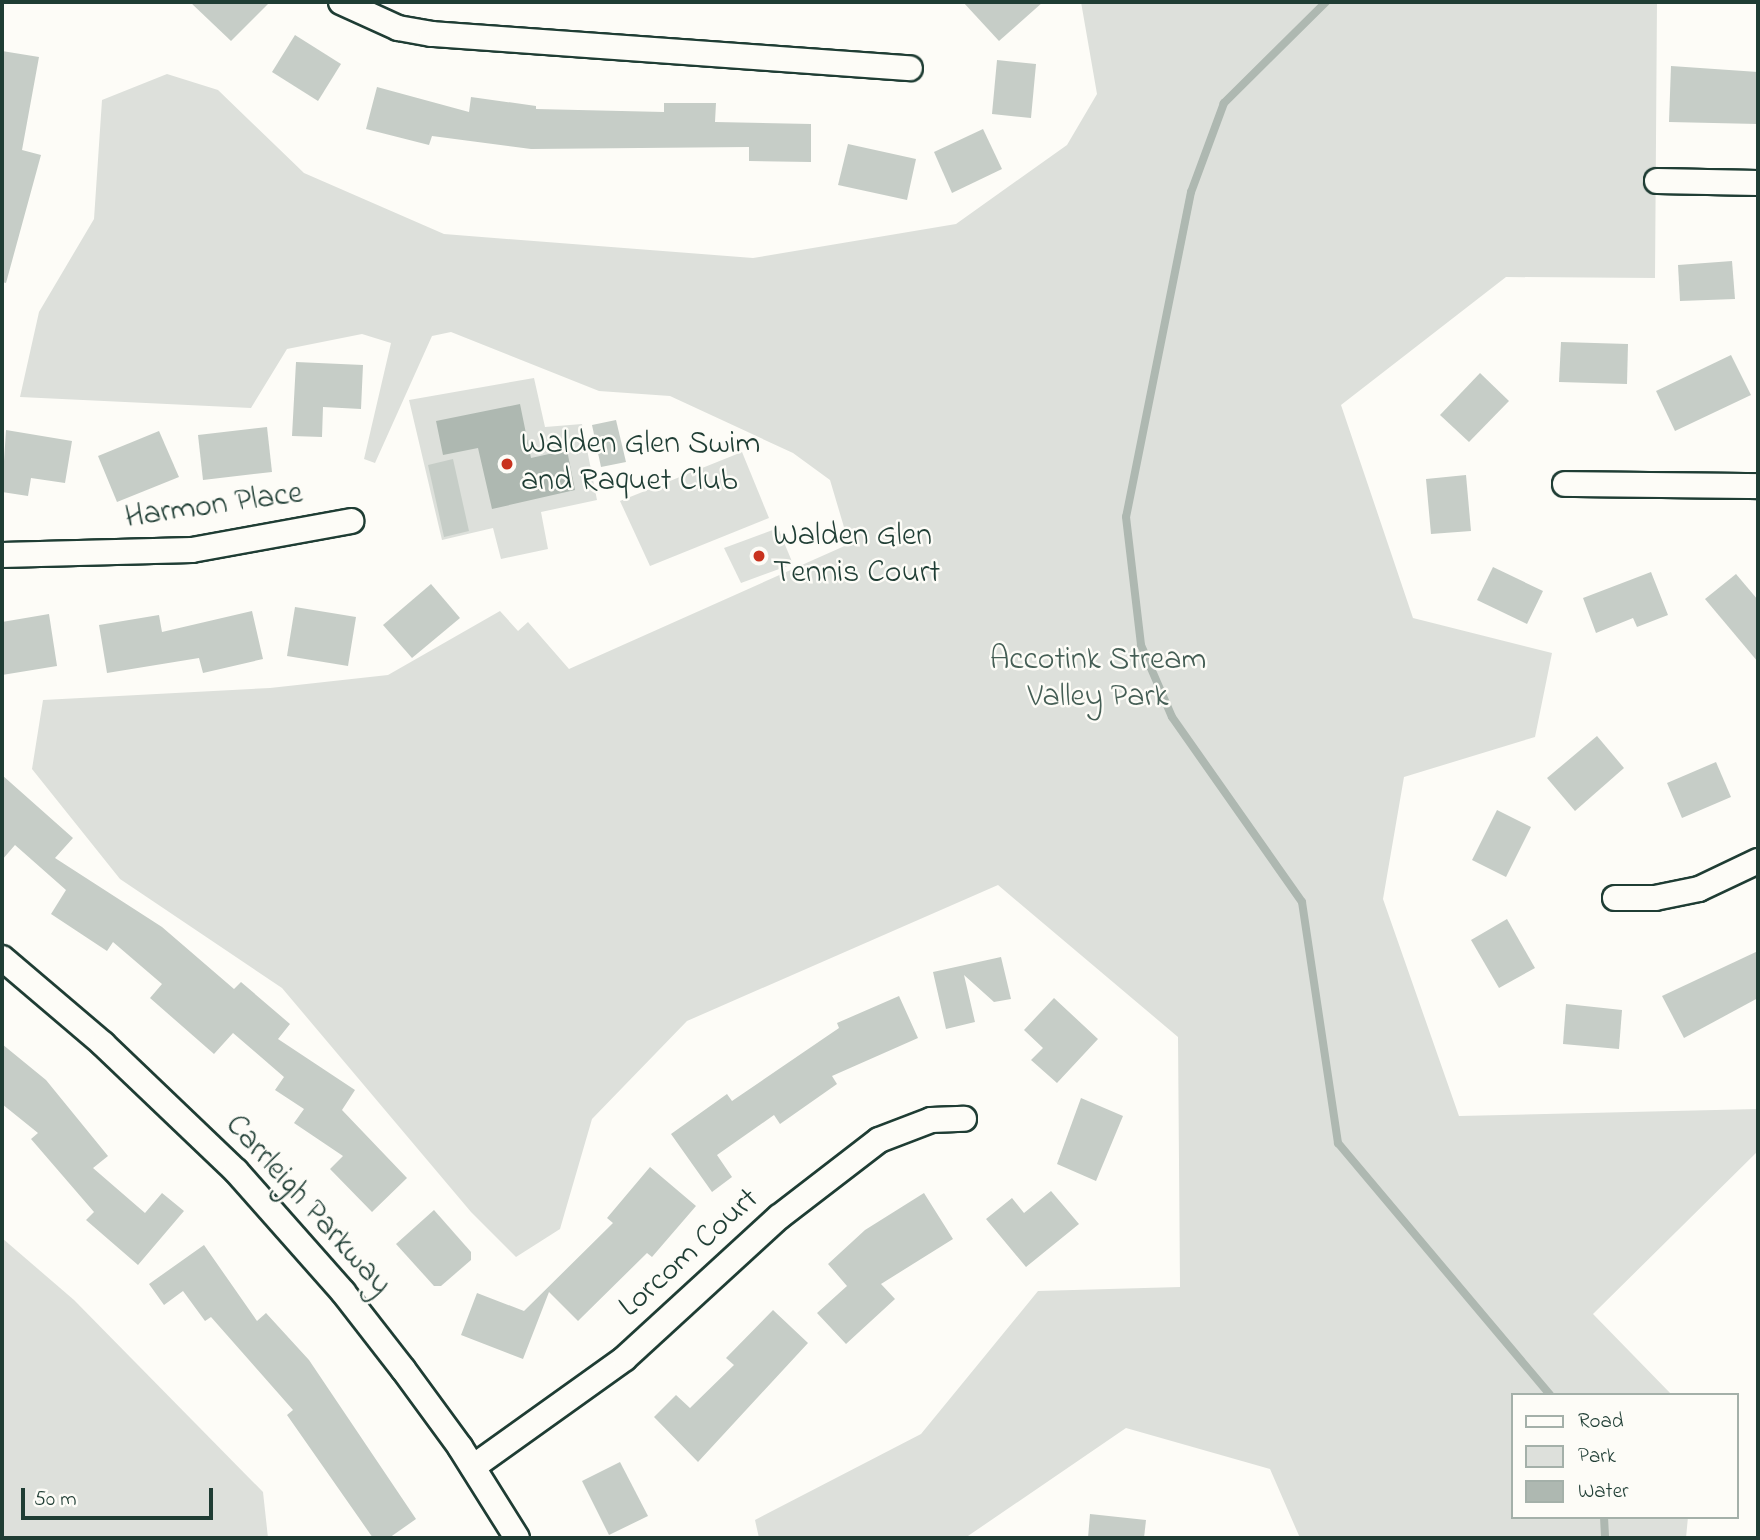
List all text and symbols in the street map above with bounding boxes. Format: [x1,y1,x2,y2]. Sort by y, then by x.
place label: Walden Glen Swim and Raquet Club [521,427,760,502]
marker: Walden Glen Swim and Raquet Club [499,456,515,472]
street label: Harmon Place [123,476,305,538]
place label: Walden Glen Tennis Court [773,519,940,594]
marker: Walden Glen Tennis Court [751,548,767,564]
park label: Accotink Stream Valley Park [990,643,1206,718]
street label: Carrleigh Parkway [216,1108,398,1304]
street label: Lorcom Court [612,1181,768,1327]
legend [1512,1393,1739,1519]
text: Road [1578,1407,1624,1437]
text: Park [1578,1442,1616,1472]
scale bar [24,1474,217,1518]
text: Water [1578,1477,1629,1507]
text: 50 m [34,1485,77,1515]

